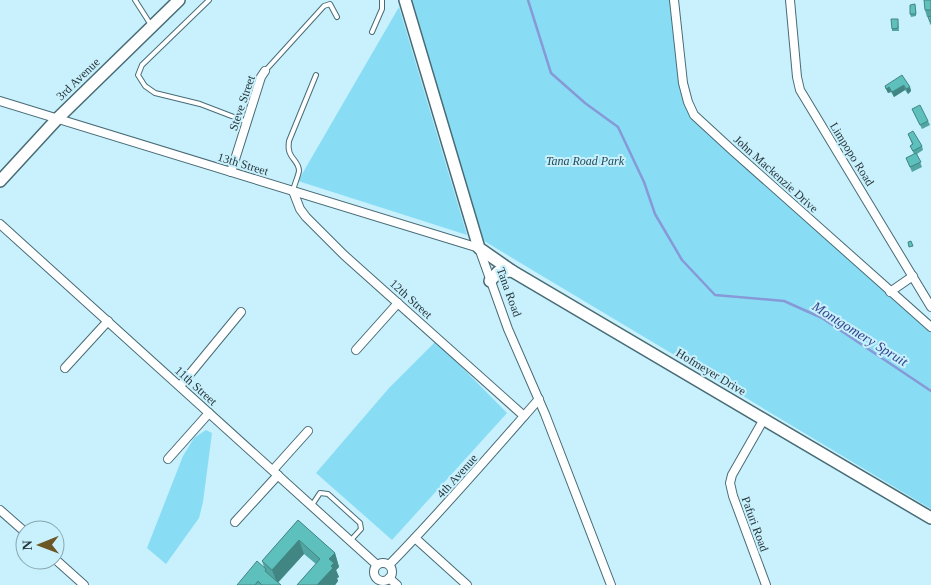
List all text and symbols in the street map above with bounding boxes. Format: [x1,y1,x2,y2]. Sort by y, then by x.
street label: 3rd Avenue [53,55,103,103]
street label: Steve Street [226,73,258,133]
street label: Limpopo Road [827,120,877,188]
street label: John Mackenzie Drive [731,132,821,216]
street label: 13th Street [216,150,271,179]
park label: Tana Road Park [546,154,625,168]
street label: Tana Road [494,265,524,319]
street label: 12th Street [387,276,436,322]
water label: Montgomery Spruit [809,298,911,370]
street label: Hofmeyer Drive [674,346,748,398]
street label: 11th Street [172,363,220,409]
street label: 4th Avenue [434,451,480,501]
street label: Pafuri Road [739,495,771,553]
north arrow [15,520,65,570]
text: N [20,540,35,550]

